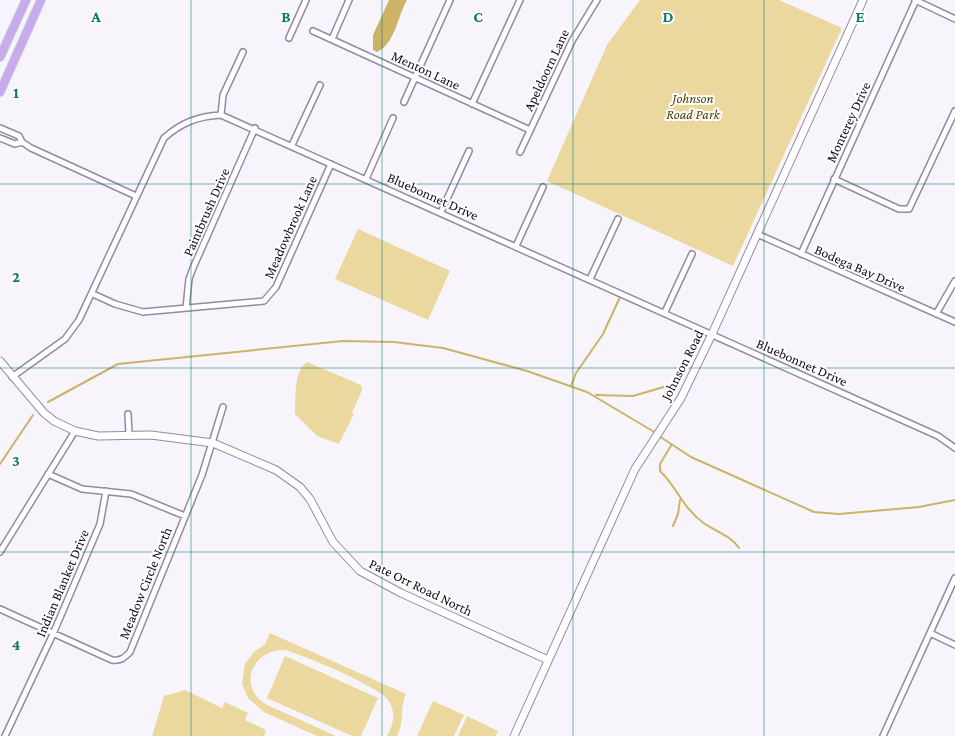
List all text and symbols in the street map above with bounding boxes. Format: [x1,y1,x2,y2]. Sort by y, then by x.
text: A [90,8,101,25]
text: B [281,8,291,25]
text: C [473,8,483,25]
text: D [662,8,674,25]
text: E [855,8,865,25]
street label: Apeldoorn Lane [520,26,572,114]
street label: Menton Lane [389,47,463,93]
street label: Monterey Drive [822,79,874,165]
text: 1 [13,84,19,101]
park label: Johnson Road Park [666,90,721,122]
street label: Paintbrush Drive [179,165,233,259]
street label: Bluebonnet Drive [385,169,481,223]
street label: Meadowbrook Lane [260,173,320,281]
street label: Bodega Bay Drive [812,241,908,295]
text: 2 [12,268,20,285]
street label: Johnson Road [656,326,707,405]
street label: Bluebonnet Drive [754,335,850,389]
text: 3 [12,452,20,469]
street label: Meadow Circle North [115,524,175,641]
street label: Indian Blanket Drive [32,527,92,639]
street label: Pate Orr Road North [367,555,476,619]
text: 4 [12,636,21,653]

